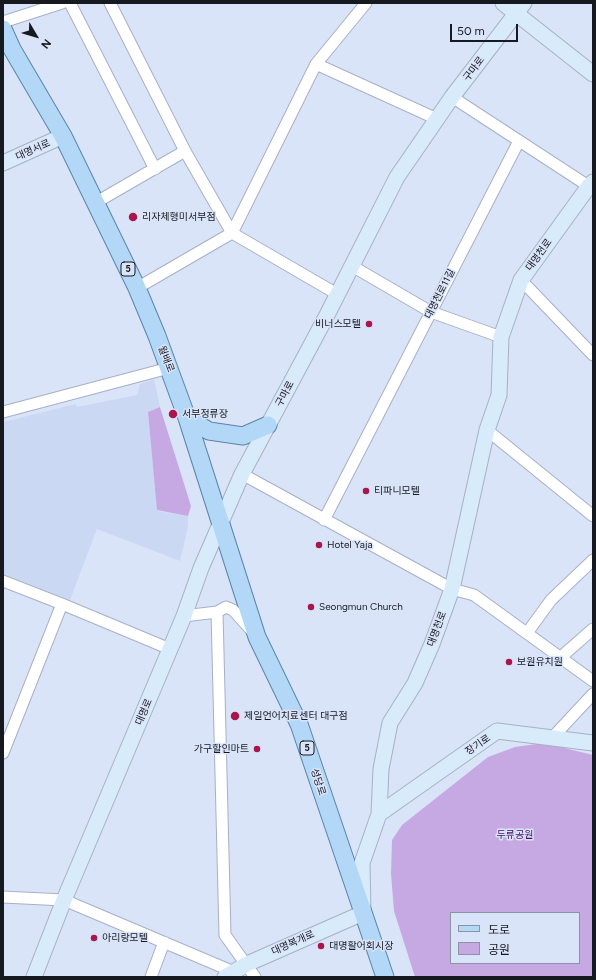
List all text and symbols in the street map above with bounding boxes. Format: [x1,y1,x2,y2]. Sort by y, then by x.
north arrow [16,16,56,56]
scale bar [452,16,520,42]
text: 50 m [457,24,485,38]
text: N [38,36,54,51]
street label: 구마로 [461,54,487,84]
street label: 대명서로 [14,137,52,163]
marker: 리자체형미서부점 [127,211,139,223]
place label: 리자체형미서부점 [142,211,216,223]
street label: 대명천로 [523,237,555,273]
road number: 5 [121,262,135,276]
street label: 대명천로11길 [422,267,458,321]
place label: 비너스모텔 [315,318,361,330]
marker: 비너스모텔 [364,319,374,329]
street label: 월배로 [155,344,177,374]
street label: 구마로 [273,379,297,409]
marker: 서부정류장 [167,408,179,420]
place label: 서부정류장 [182,408,228,420]
place label: 티파니모텔 [374,485,420,497]
marker: 티파니모텔 [361,486,371,496]
place label: Hotel Yaja [327,539,373,551]
marker: Hotel Yaja [314,540,324,550]
place label: Seongmun Church [319,601,403,613]
marker: Seongmun Church [306,602,316,612]
street label: 대명천로 [425,610,449,648]
place label: 보원유치원 [517,656,563,668]
marker: 보원유치원 [504,657,514,667]
street label: 대명로 [133,697,155,727]
marker: 제일언어치료센터 대구점 [229,710,241,722]
place label: 제일언어치료센터 대구점 [244,710,348,722]
street label: 장기로 [463,732,493,758]
road number: 5 [300,741,314,755]
place label: 가구할인마트 [194,743,249,755]
marker: 가구할인마트 [252,744,262,754]
street label: 성당로 [308,767,328,797]
park label: 두류공원 [497,829,533,841]
legend [450,912,580,964]
text: 도로 [488,923,510,937]
street label: 대명복개로 [270,928,316,958]
place label: 아리랑모텔 [102,932,148,944]
marker: 아리랑모텔 [89,933,99,943]
place label: 대명활어회시장 [329,940,393,952]
marker: 대명활어회시장 [316,941,326,951]
text: 공원 [488,943,510,957]

